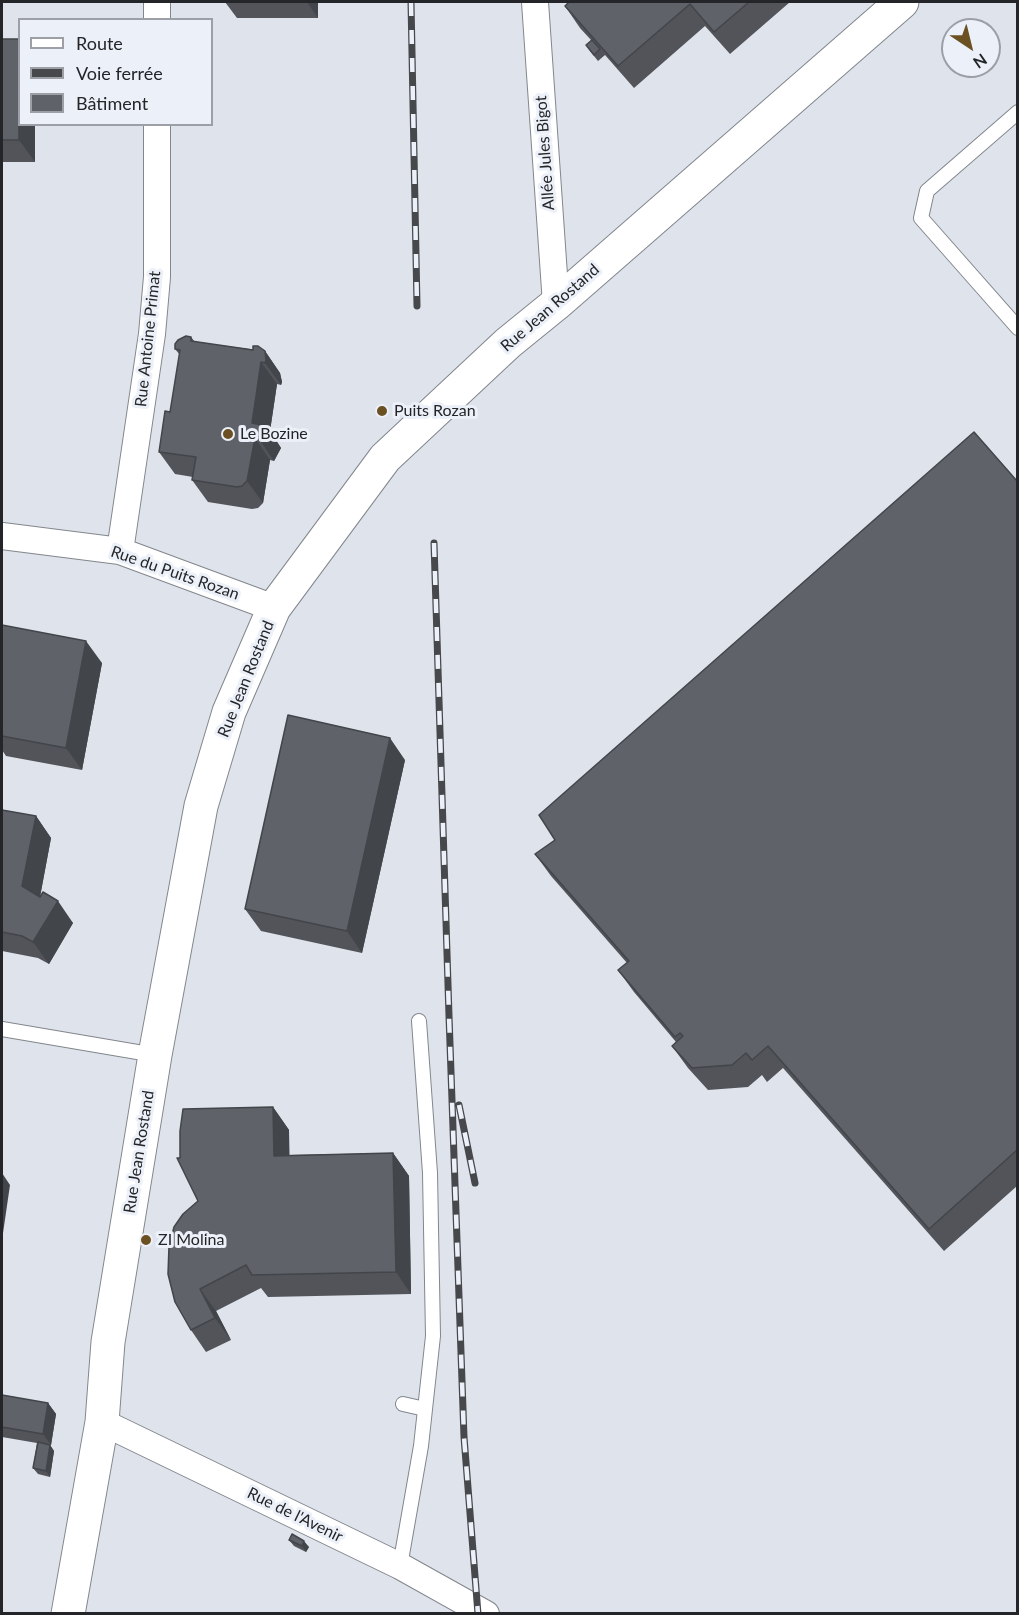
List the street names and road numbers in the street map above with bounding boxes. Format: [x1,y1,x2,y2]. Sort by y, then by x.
street label: Allée Jules Bigot [531,95,559,211]
street label: Rue Jean Rostand [497,260,603,356]
street label: Rue Antoine Primat [131,270,165,408]
street label: Rue du Puits Rozan [108,542,242,604]
street label: Rue Jean Rostand [214,618,278,740]
street label: Rue Jean Rostand [120,1089,158,1215]
street label: Rue de l'Avenir [244,1484,346,1546]

